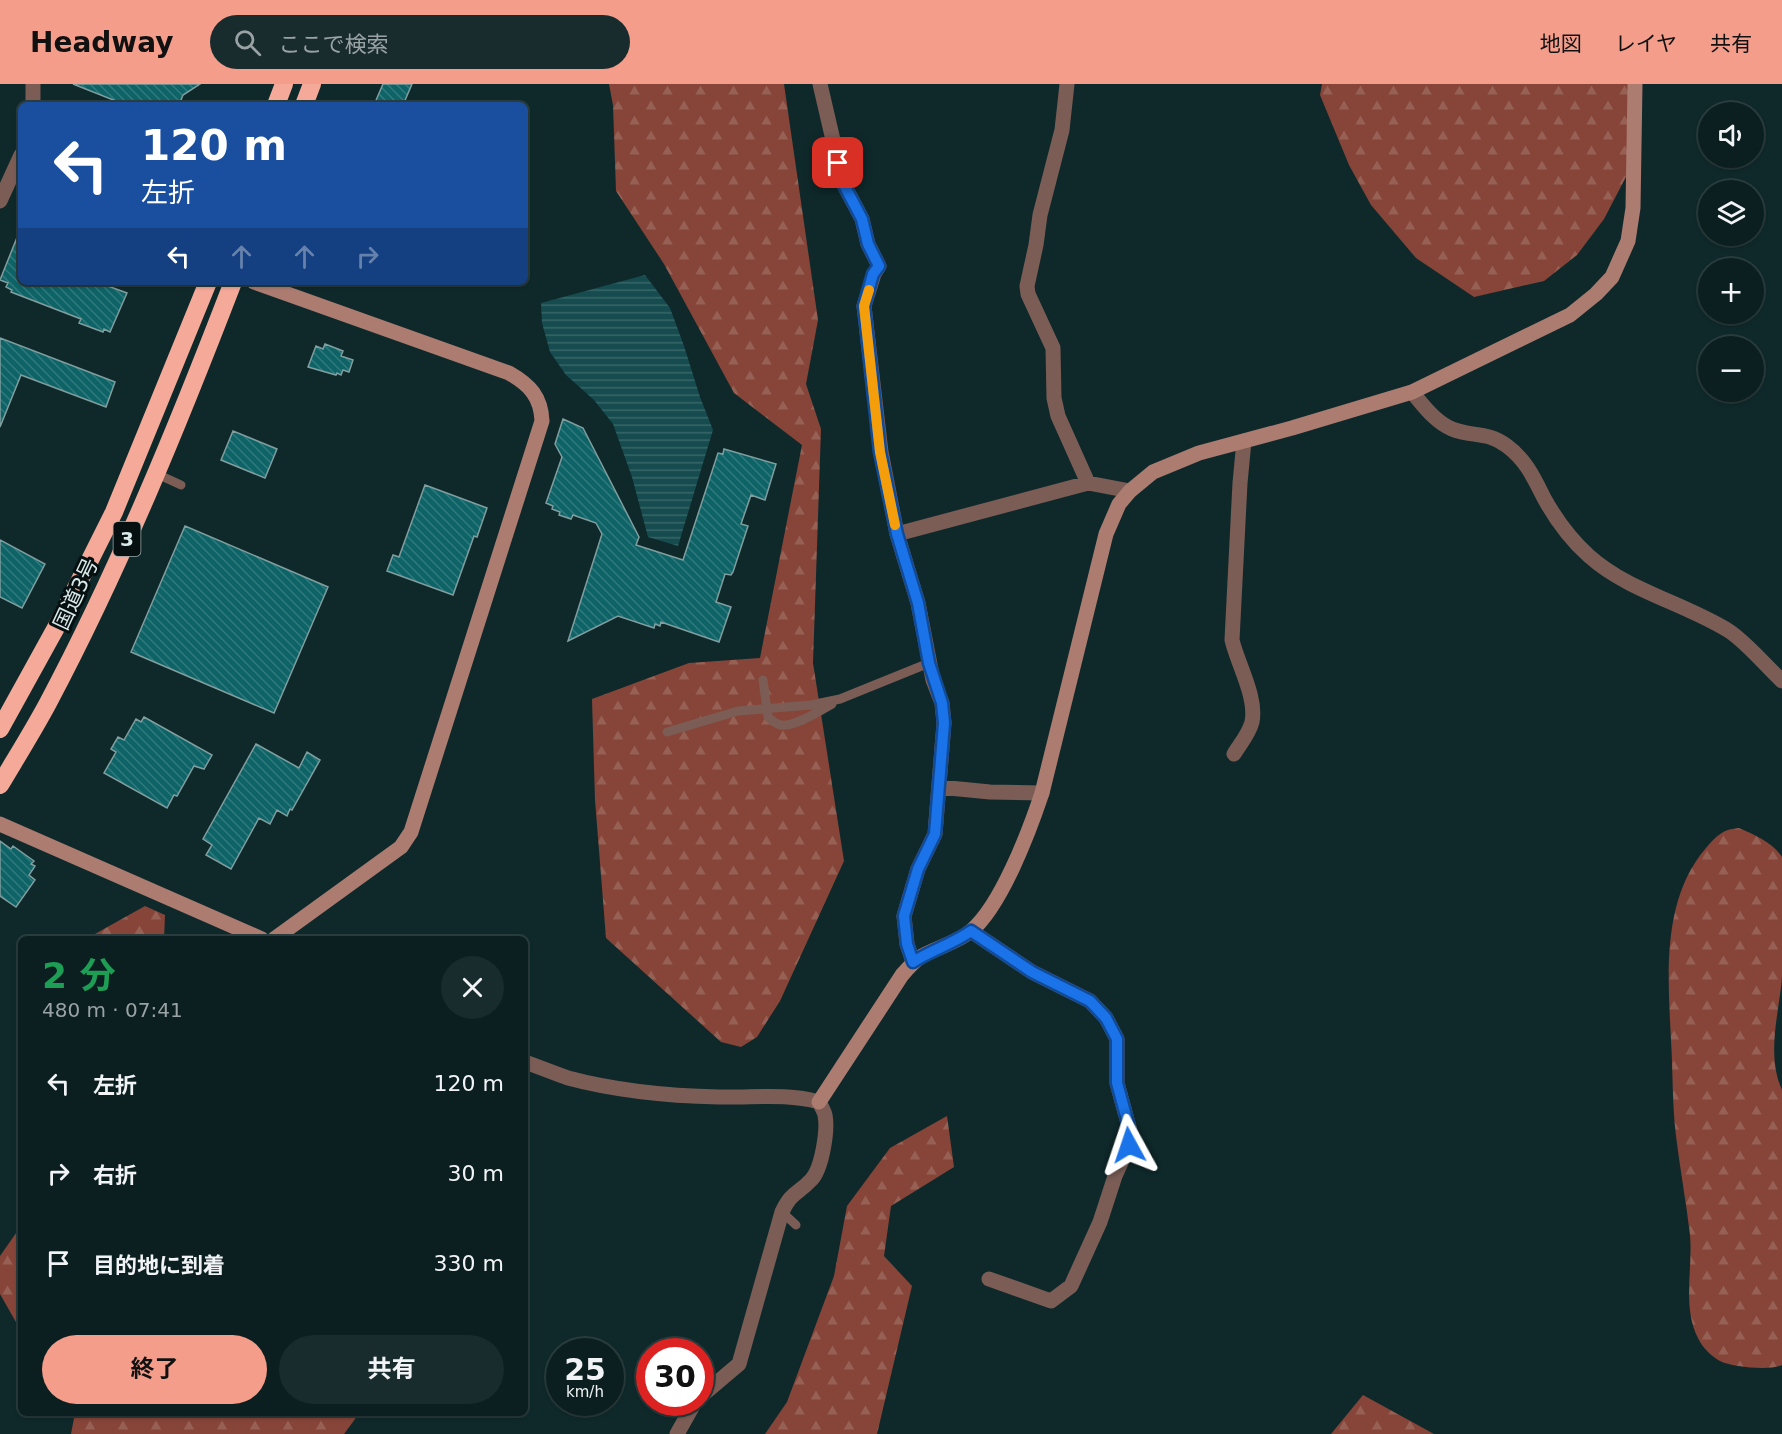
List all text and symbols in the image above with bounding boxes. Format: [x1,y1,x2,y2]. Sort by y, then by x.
search box [210,15,630,69]
text: Headway [30,26,174,59]
icon: search [231,26,264,59]
text: ここで検索 [279,32,389,57]
text: 地図 [1540,32,1582,56]
text: レイヤ [1615,32,1677,56]
text: 共有 [1710,32,1752,56]
map controls [1698,102,1764,402]
button: sound [1698,102,1764,168]
text: 120 m [141,121,287,170]
icon: left [42,126,120,204]
pin [812,137,863,188]
icon: arrive [821,146,854,179]
text: 左折 [141,177,195,208]
button: layers [1698,180,1764,246]
icon: left [162,240,195,273]
icon: ahead [225,240,258,273]
icon: ahead [288,240,321,273]
icon: right [351,240,384,273]
button: + [1698,258,1764,324]
button: − [1698,336,1764,402]
road number: 3 [114,522,140,556]
street label: 国道3号 [49,554,103,634]
text: 2 分 [42,955,116,996]
button: close [441,956,504,1019]
text: 480 m · 07:41 [42,998,183,1022]
icon: left [42,1067,75,1100]
text: 120 m [434,1071,504,1096]
text: 左折 [93,1073,137,1098]
position arrow [1097,1113,1161,1177]
icon: right [42,1157,75,1190]
text: 30 m [448,1161,504,1186]
text: 右折 [93,1163,137,1188]
icon: arrive [42,1247,75,1280]
text: 330 m [434,1251,504,1276]
text: 目的地に到着 [93,1253,225,1278]
button: 終了 [42,1335,267,1404]
button: 共有 [279,1335,504,1404]
speed limit sign: 30 [636,1338,714,1416]
text: 25 [564,1352,606,1387]
text: km/h [566,1383,604,1401]

